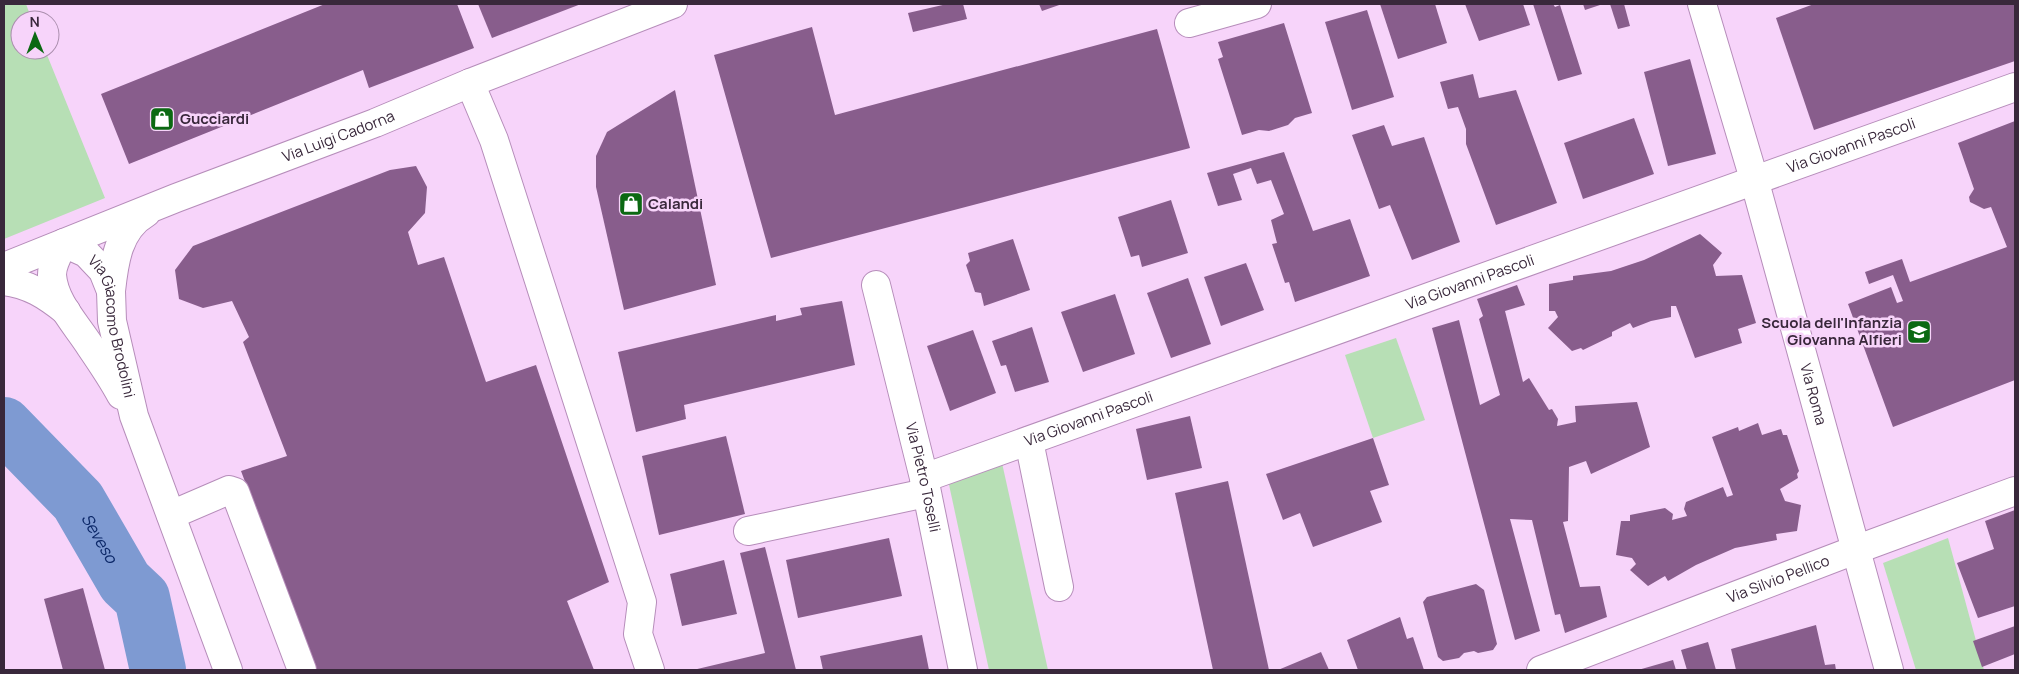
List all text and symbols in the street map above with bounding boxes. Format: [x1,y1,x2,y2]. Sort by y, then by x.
north arrow [10,10,60,60]
text: N [30,12,40,31]
street label: Via Luigi Cadorna [279,105,398,167]
shop icon: Gucciardi [149,106,175,132]
place label: Gucciardi [180,108,249,129]
street label: Via Giovanni Pascoli [1784,113,1918,178]
shop icon: Calandi [618,191,644,217]
place label: Calandi [648,193,703,214]
street label: Via Giovanni Pascoli [1403,249,1537,315]
street label: Via Giacomo Brodolini [83,250,140,400]
place label: Scuola dell'Infanzia Giovanna Alfieri [1761,312,1902,350]
school or university icon: Scuola dell'Infanzia Giovanna Alfieri [1906,319,1932,345]
street label: Via Roma [1795,361,1832,427]
street label: Via Giovanni Pascoli [1021,386,1156,451]
street label: Via Pietro Toselli [901,420,946,534]
water label: Seveso [76,509,123,568]
street label: Via Silvio Pellico [1724,550,1832,608]

